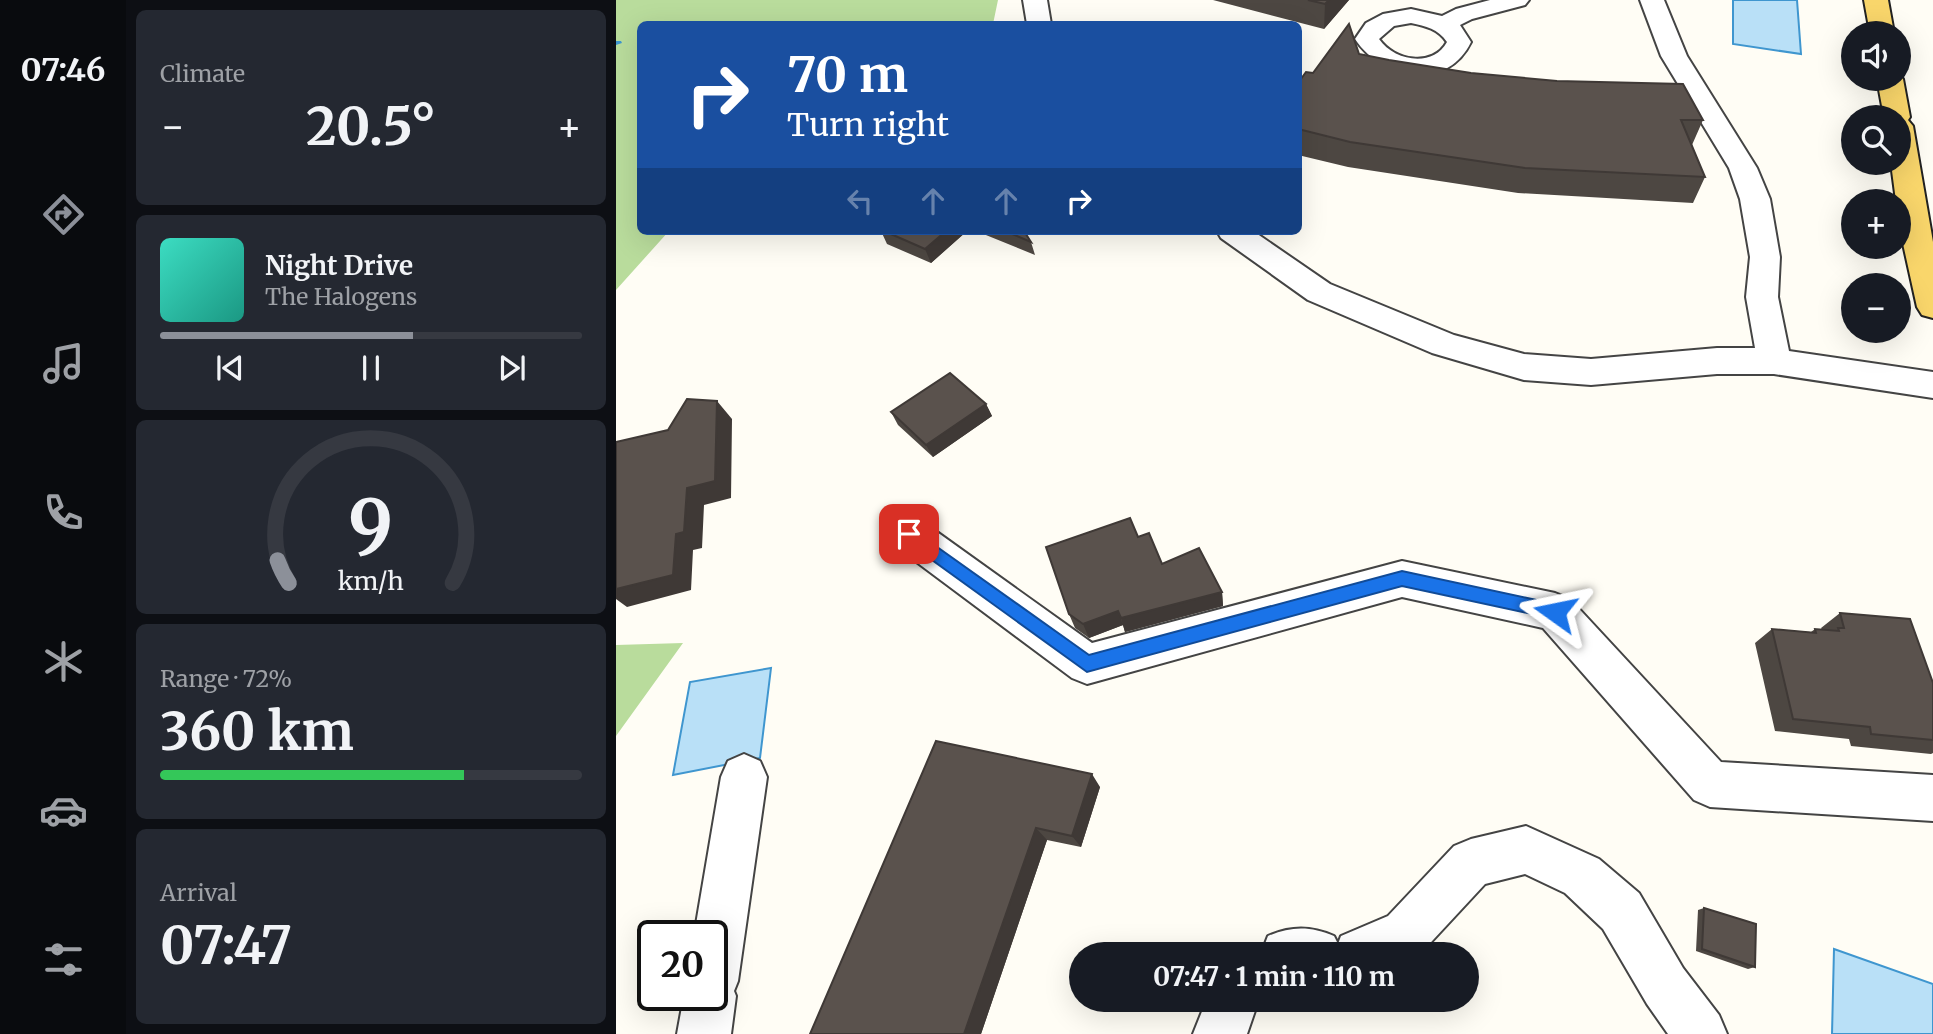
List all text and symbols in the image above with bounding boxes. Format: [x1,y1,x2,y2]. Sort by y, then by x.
map controls [1841,21,1911,343]
button: sound [1841,21,1911,91]
text: 70 m [787,44,908,105]
icon: right [672,49,763,140]
text: 07:46 [21,50,105,90]
text: Climate [160,59,245,88]
text: 20.5° [306,94,436,159]
text: − [160,103,185,150]
text: + [557,103,582,150]
text: Turn right [787,105,949,145]
button: search [1841,105,1911,175]
icon: left [841,182,879,220]
icon: ahead [914,182,952,220]
icon: ahead [987,182,1025,220]
icon: right [1060,182,1098,220]
button: + [1841,189,1911,259]
icon: directions [39,190,88,239]
text: Night Drive [265,249,413,282]
button: − [1841,273,1911,343]
text: The Halogens [265,282,417,311]
icon: music [39,339,88,388]
icon: previous [211,349,249,387]
icon: pause [352,349,390,387]
icon: next [493,349,531,387]
text: 9 [349,481,393,573]
icon: phone [39,488,88,537]
pin [879,504,939,564]
icon: arrive [890,515,928,553]
text: km/h [338,565,404,597]
position arrow [1518,575,1592,649]
icon: climate [39,637,88,686]
text: Range · 72% [160,664,292,693]
text: 360 km [160,699,354,764]
icon: car [39,786,88,835]
text: Arrival [160,878,237,907]
text: 07:47 [160,913,292,978]
speed limit sign: 20 [637,920,728,1011]
icon: filters [39,935,88,984]
text: 07:47 · 1 min · 110 m [1153,960,1395,993]

